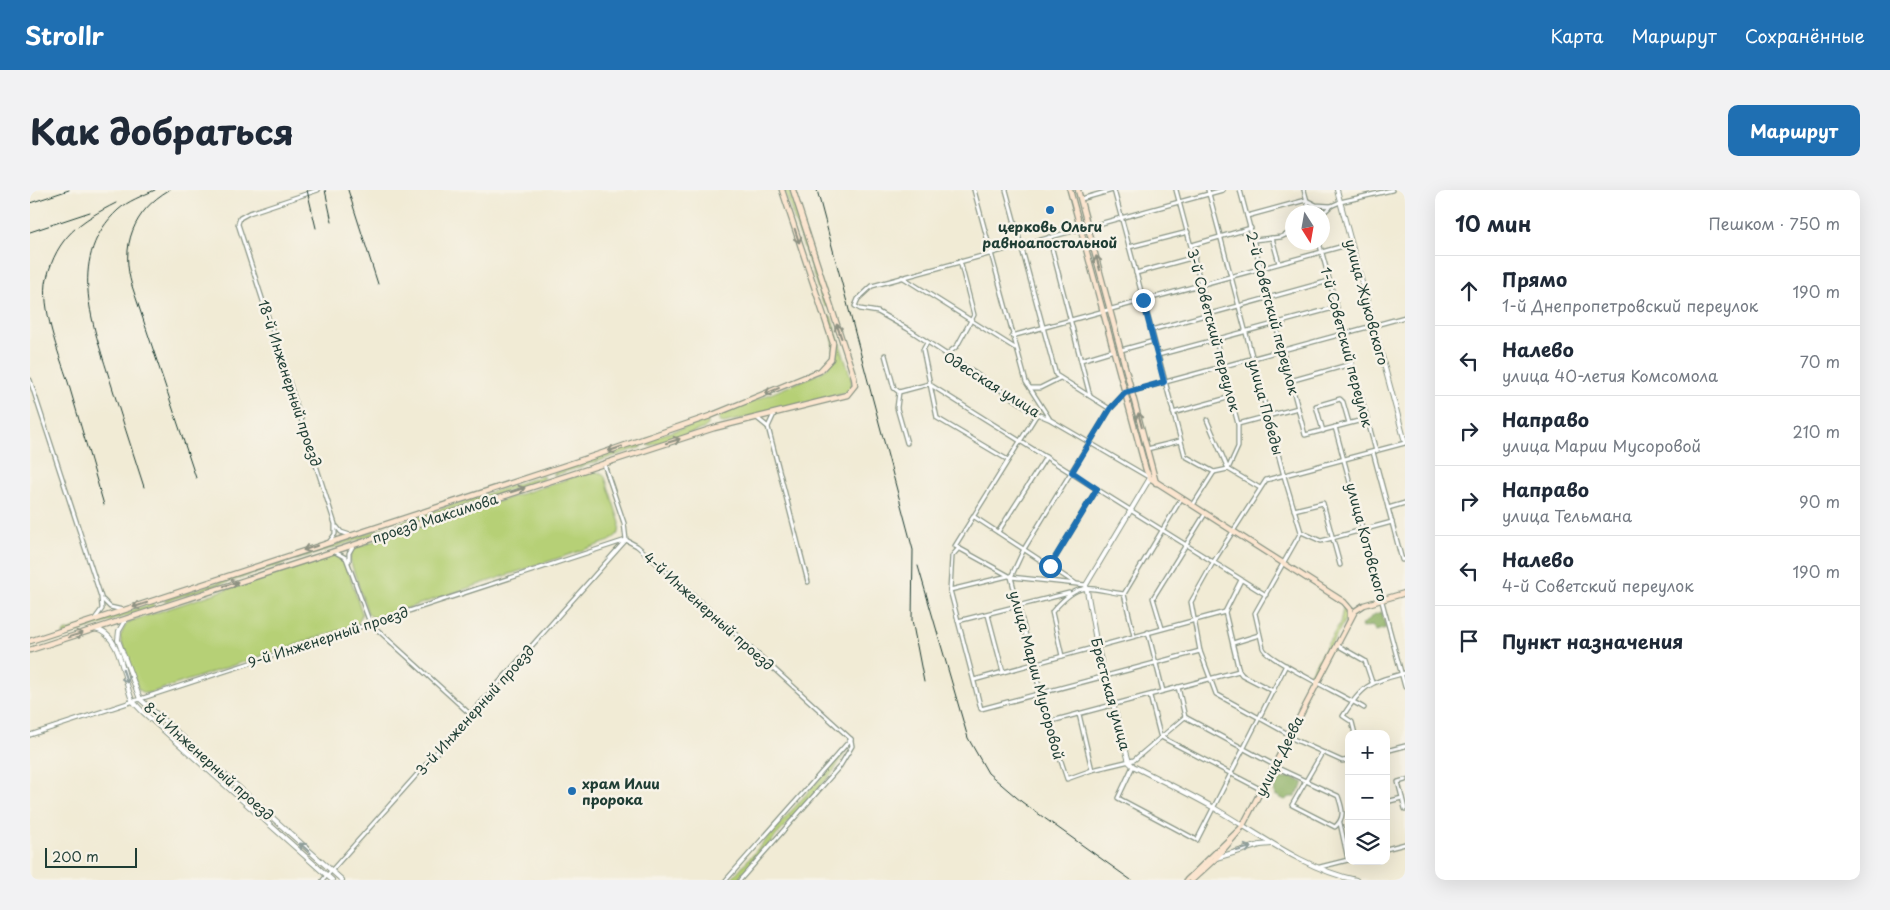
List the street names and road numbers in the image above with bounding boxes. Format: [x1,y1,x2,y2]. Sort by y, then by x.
street label: 2-й Советский переулок [1241,229,1305,398]
street label: улица Жуковского [1340,237,1394,367]
street label: 3-й Советский переулок [1182,246,1246,414]
street label: 1-й Советский переулок [1316,265,1379,430]
street label: 18-й Инженерный проезд [253,297,327,469]
street label: Одесская улица [940,346,1045,422]
street label: улица Победы [1243,357,1289,457]
street label: улица Котовского [1341,480,1393,604]
street label: проезд Максимова [369,488,501,548]
street label: 4-й Инженерный проезд [639,547,779,675]
street label: улица Марии Мусоровой [1004,588,1070,762]
street label: 9-й Инженерный проезд [245,601,411,673]
street label: Брестская улица [1086,635,1136,753]
street label: 3-й Инженерный проезд [411,640,539,780]
street label: 8-й Инженерный проезд [139,697,279,825]
street label: улица Деева [1250,712,1308,800]

